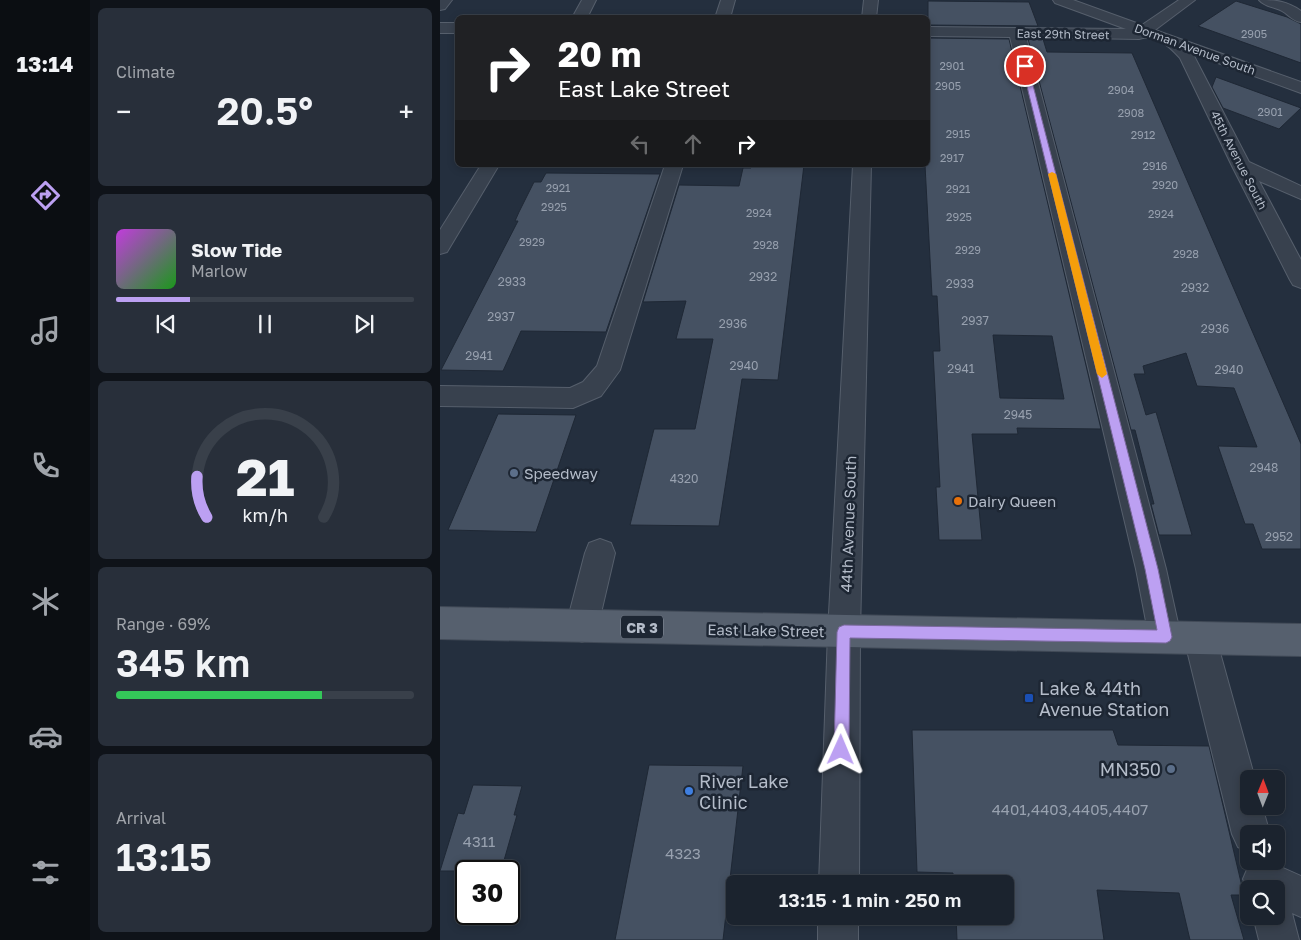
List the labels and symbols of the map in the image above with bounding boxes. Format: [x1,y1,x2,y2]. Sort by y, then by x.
street label: Dorman Avenue South [1132,20,1258,78]
street label: East 29th Street [1016,26,1110,42]
house number: 2905 [1241,27,1267,40]
pin [1004,45,1046,87]
house number: 2901 [939,59,965,72]
house number: 2905 [935,79,961,92]
house number: 2904 [1108,83,1135,96]
house number: 2901 [1257,105,1283,118]
house number: 2908 [1118,106,1145,119]
street label: 45th Avenue South [1208,108,1270,212]
house number: 2915 [946,127,970,140]
house number: 2912 [1131,128,1155,141]
house number: 2917 [940,151,964,164]
house number: 2916 [1142,159,1168,172]
house number: 2920 [1152,178,1178,191]
house number: 2921 [546,181,570,194]
house number: 2921 [946,182,970,195]
house number: 2925 [541,200,567,213]
house number: 2924 [746,206,772,219]
house number: 2924 [1148,207,1174,220]
house number: 2925 [946,210,972,223]
house number: 2929 [519,235,545,248]
house number: 2928 [753,238,779,251]
house number: 2929 [955,243,981,256]
house number: 2928 [1173,247,1199,260]
house number: 2932 [749,269,777,284]
house number: 2933 [498,274,526,289]
house number: 2933 [946,276,974,291]
house number: 2932 [1181,280,1209,295]
house number: 2937 [487,309,515,324]
house number: 2937 [961,313,989,328]
house number: 2936 [719,316,747,331]
house number: 2936 [1201,321,1229,336]
house number: 2941 [465,348,493,363]
house number: 2940 [730,358,758,373]
house number: 2941 [947,361,975,376]
house number: 2940 [1215,362,1243,377]
house number: 2945 [1004,407,1032,422]
street label: 44th Avenue South [837,455,859,593]
house number: 2948 [1250,460,1278,475]
place label: Speedway [524,464,598,482]
marker: Speedway [508,467,520,479]
house number: 4320 [670,471,698,486]
place label: Dairy Queen [968,492,1056,510]
marker: Dairy Queen [952,495,964,507]
house number: 2952 [1265,529,1293,544]
road number: CR 3 [621,616,663,638]
street label: East Lake Street [707,620,825,640]
place label: Lake & 44th Avenue Station [1039,677,1169,720]
marker: Lake & 44th Avenue Station [1023,692,1035,704]
position arrow [814,723,866,775]
place label: MN350 [1100,758,1161,780]
marker: MN350 [1165,763,1177,775]
place label: River Lake Clinic [699,770,789,813]
north arrow [1240,770,1285,815]
marker: River Lake Clinic [683,785,695,797]
house number: 4401,4403,4405,4407 [992,800,1148,818]
house number: 4311 [463,832,495,850]
house number: 4323 [665,844,701,862]
speed limit sign: 30 [455,860,520,925]

